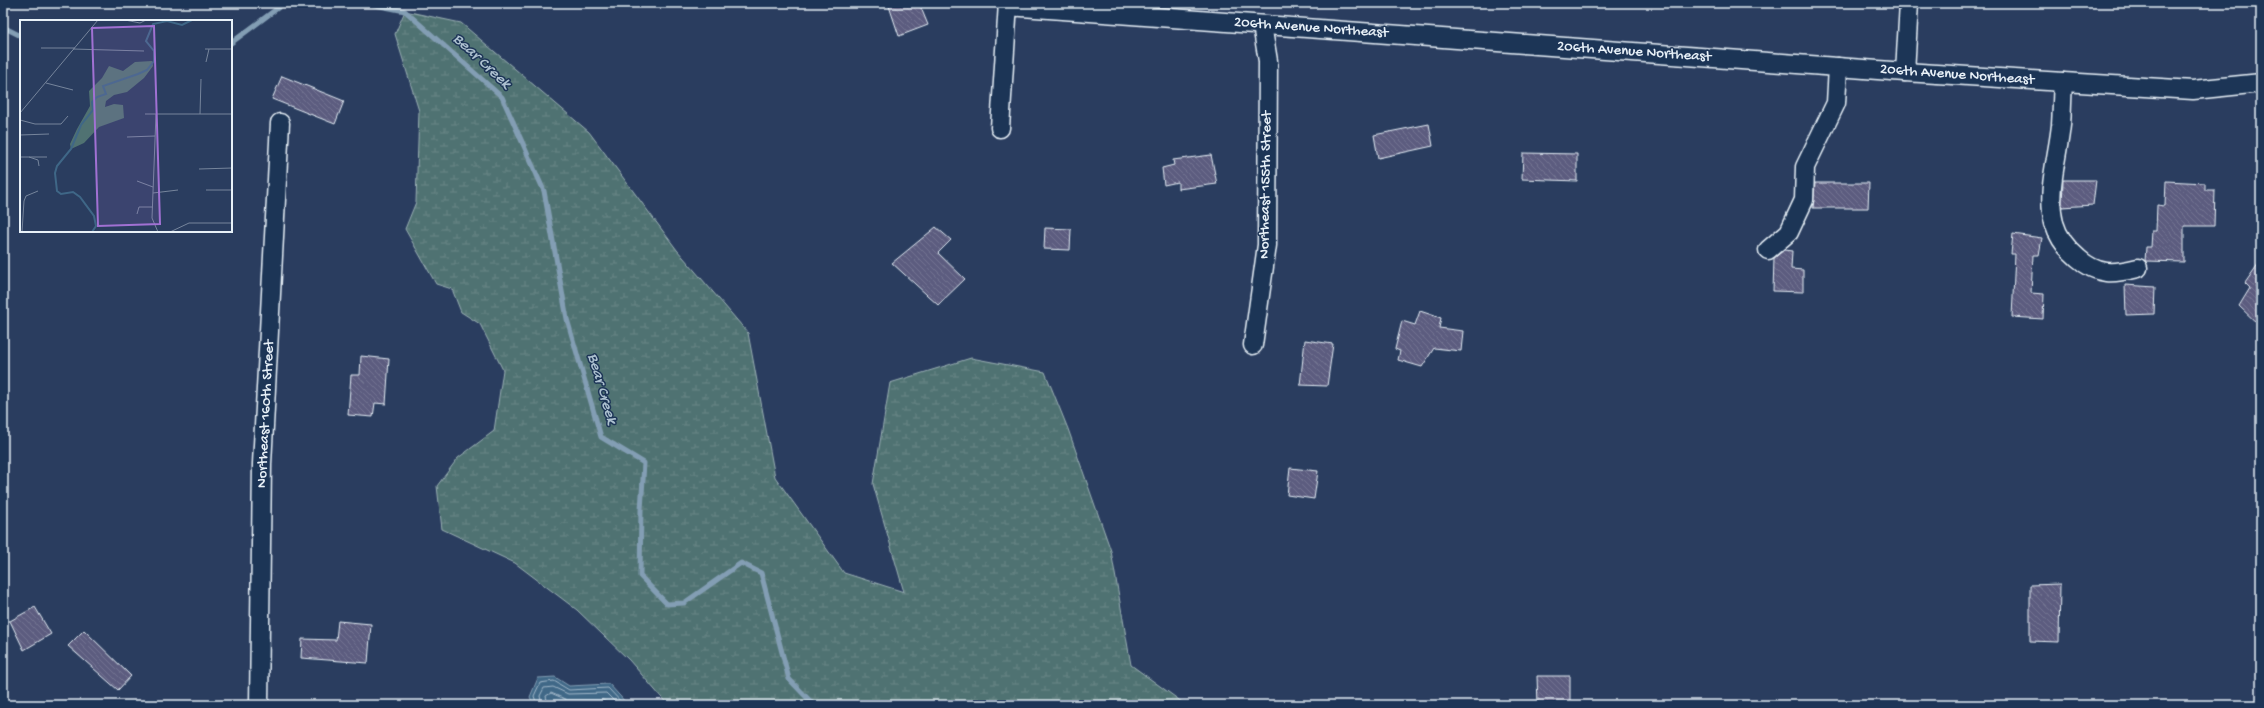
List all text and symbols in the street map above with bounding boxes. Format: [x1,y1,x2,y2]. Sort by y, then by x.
street label: 206th Avenue Northeast [1233,14,1391,43]
inset map [20,20,232,232]
water label: Bear Creek [448,30,515,95]
street label: 206th Avenue Northeast [1556,38,1714,67]
street label: 206th Avenue Northeast [1879,61,2037,90]
street label: Northeast 155th Street [1256,109,1276,259]
street label: Northeast 160th Street [253,338,279,488]
water label: Bear Creek [582,351,621,428]

